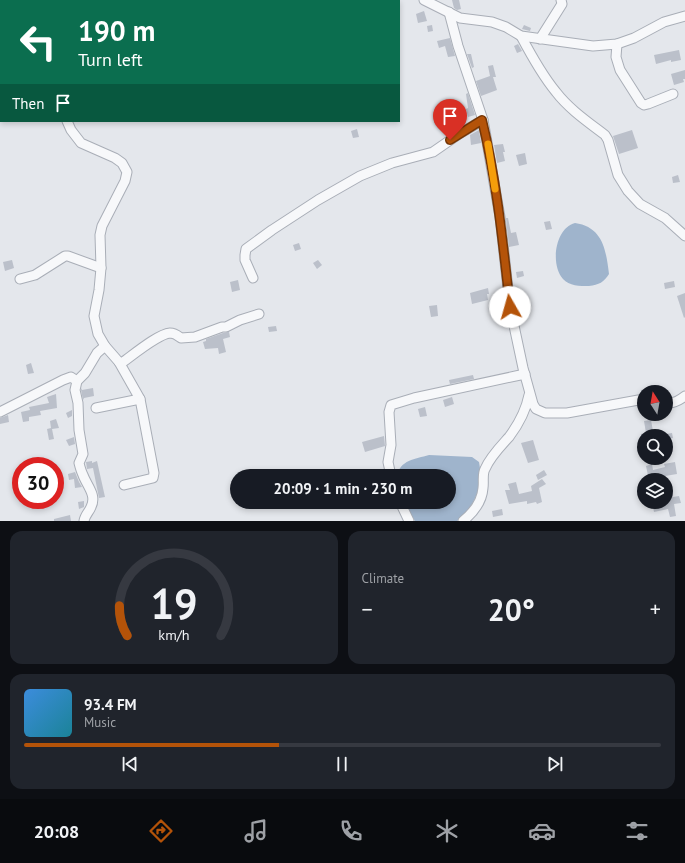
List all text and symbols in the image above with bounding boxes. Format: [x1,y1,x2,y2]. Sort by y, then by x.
text: 190 m [78,12,155,49]
icon: left [12,16,64,68]
text: Turn left [78,48,143,71]
icon: arrive [52,92,74,114]
text: Then [12,94,44,113]
pin [433,99,467,140]
icon: arrive [439,105,461,127]
position arrow [489,286,531,328]
north arrow [637,385,673,421]
map controls [637,385,673,509]
button: search [637,429,673,465]
speed limit sign: 30 [12,457,64,509]
button: layers [637,473,673,509]
text: 20:09 · 1 min · 230 m [274,479,412,498]
text: Climate [362,570,404,587]
text: 19 [150,576,197,629]
text: 20° [488,590,535,629]
text: − [362,595,373,623]
text: + [650,595,661,623]
text: km/h [158,624,189,643]
text: 93.4 FM [84,695,137,714]
text: Music [84,714,116,731]
icon: previous [119,753,141,775]
icon: pause [331,753,353,775]
icon: next [544,753,566,775]
icon: directions [147,817,175,845]
icon: music [242,817,270,845]
icon: phone [337,817,365,845]
icon: climate [433,817,461,845]
icon: car [528,817,556,845]
icon: filters [623,817,651,845]
text: 20:08 [34,820,79,843]

